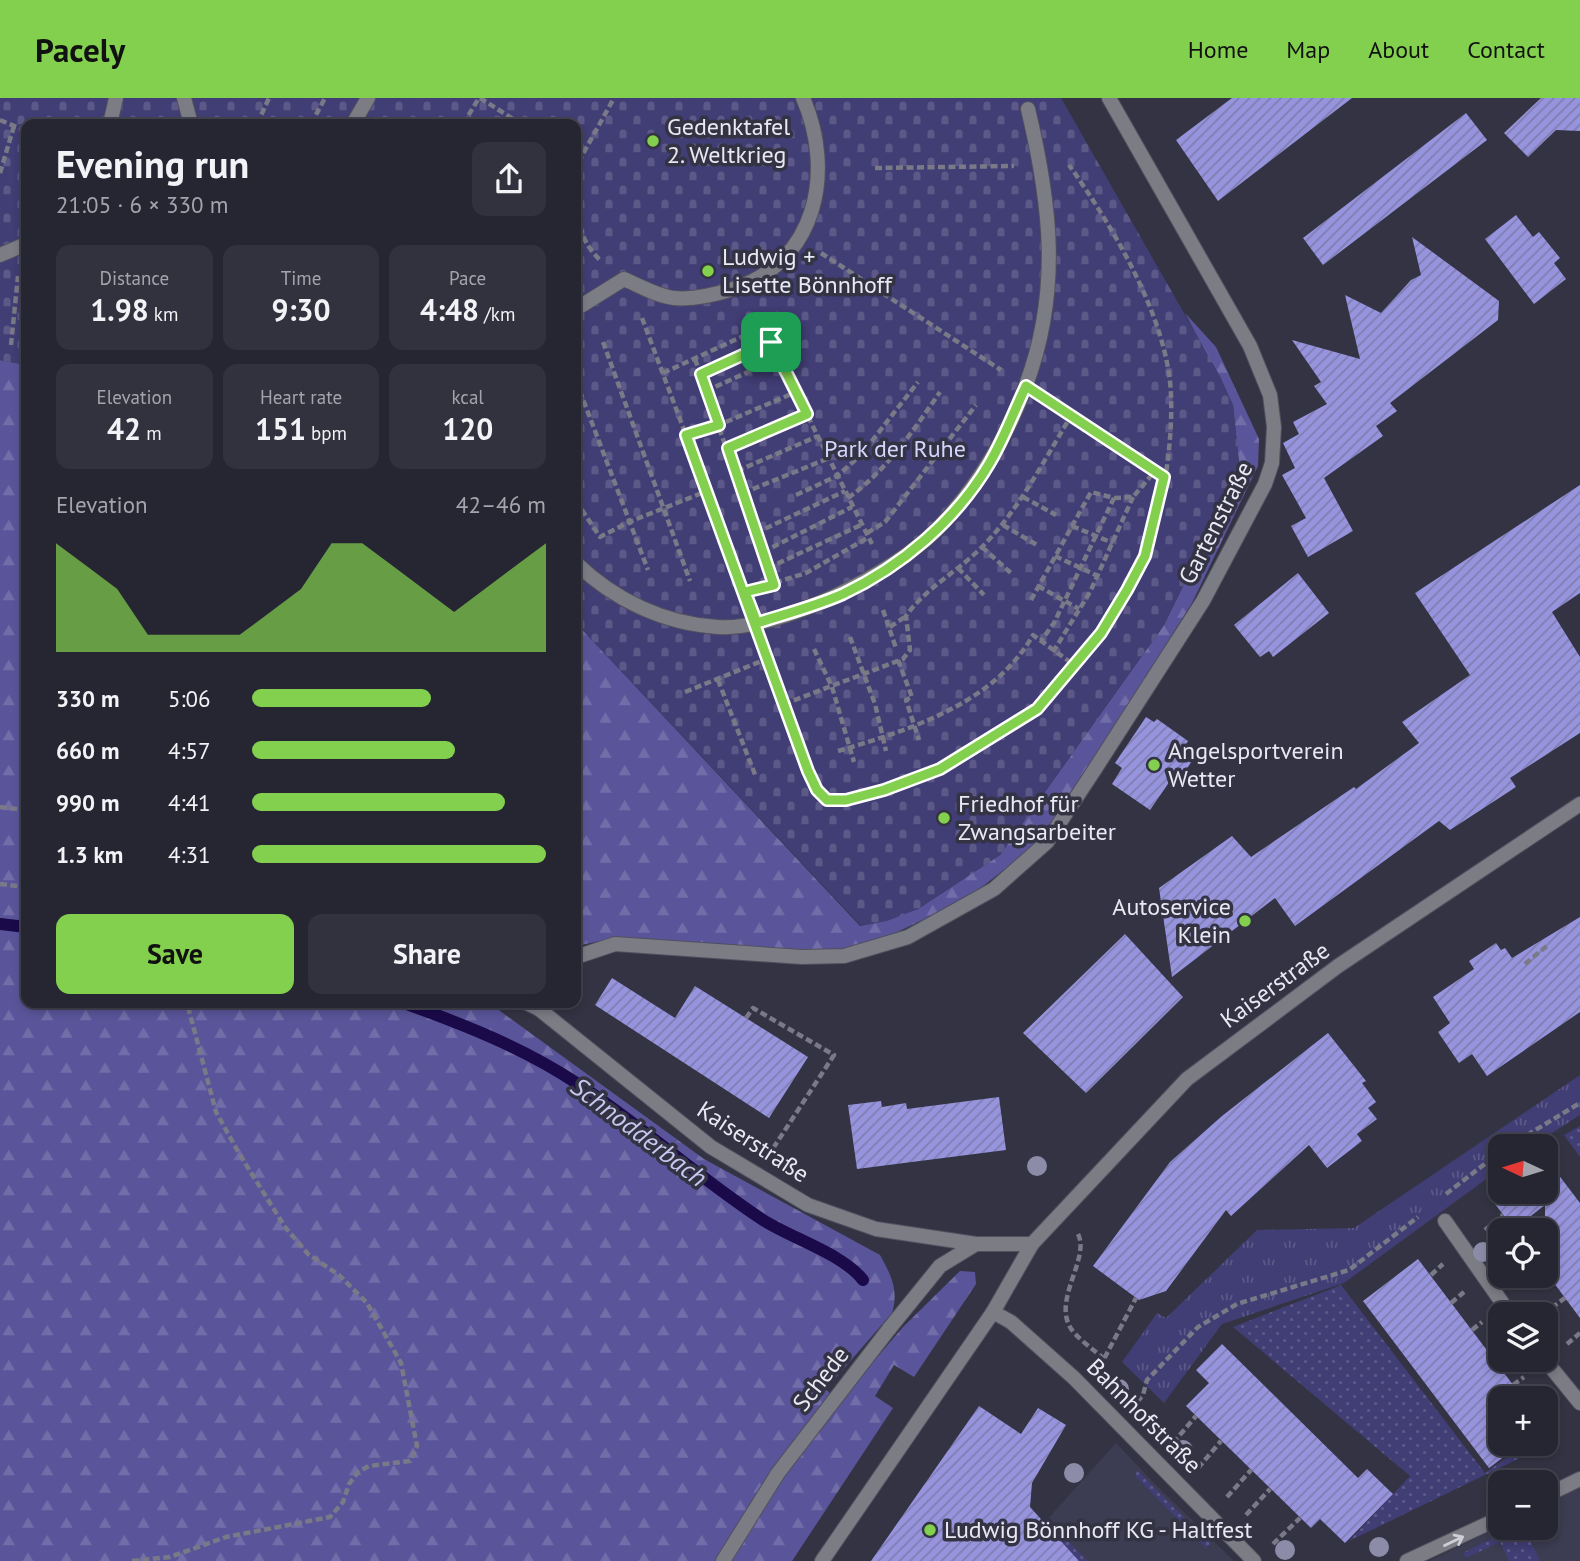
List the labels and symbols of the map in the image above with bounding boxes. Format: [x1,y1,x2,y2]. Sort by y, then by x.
place label: Gedenktafel 2. Weltkrieg [667,111,790,170]
marker: Gedenktafel 2. Weltkrieg [645,133,661,149]
place label: Ludwig + Lisette Bönnhoff [722,241,893,300]
marker: Ludwig + Lisette Bönnhoff [700,263,716,279]
pin [741,312,801,372]
park label: Park der Ruhe [824,433,966,464]
street label: Gartenstraße [1171,456,1260,589]
place label: Angelsportverein Wetter [1168,735,1344,794]
marker: Angelsportverein Wetter [1146,757,1162,773]
place label: Friedhof für Zwangsarbeiter [958,788,1116,847]
marker: Friedhof für Zwangsarbeiter [936,810,952,826]
place label: Autoservice Klein [1112,891,1231,950]
marker: Autoservice Klein [1237,913,1253,929]
street label: Kaiserstraße [1214,935,1335,1035]
water label: Schnodderbach [565,1070,714,1194]
street label: Kaiserstraße [691,1094,815,1189]
north arrow [1488,1134,1558,1204]
street label: Schede [786,1340,856,1417]
street label: Bahnhofstraße [1080,1352,1208,1480]
place label: Ludwig Bönnhoff KG - Haltfest [944,1514,1252,1545]
marker: Ludwig Bönnhoff KG - Haltfest [922,1522,938,1538]
one-way arrow [1443,1533,1464,1547]

